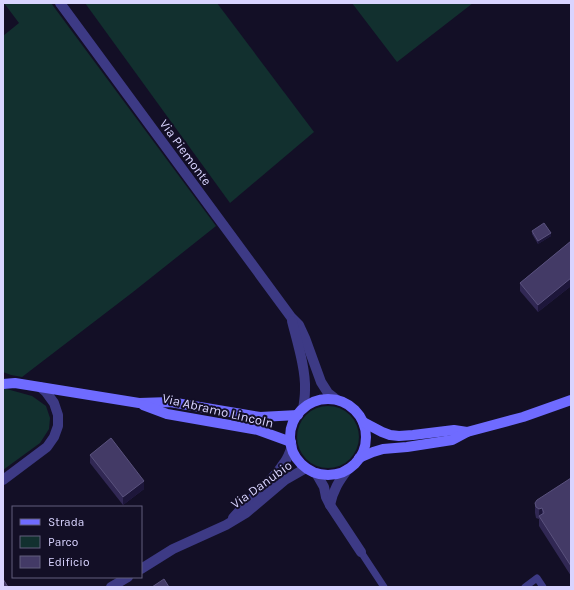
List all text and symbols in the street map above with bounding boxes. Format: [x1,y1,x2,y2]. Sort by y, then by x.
street label: Via Piemonte [157,116,215,188]
street label: Via Abramo Lincoln [161,390,275,431]
street label: Via Danubio [228,457,295,512]
legend [12,506,142,578]
text: Strada [48,515,84,529]
text: Parco [48,535,78,549]
text: Edificio [48,555,89,569]

